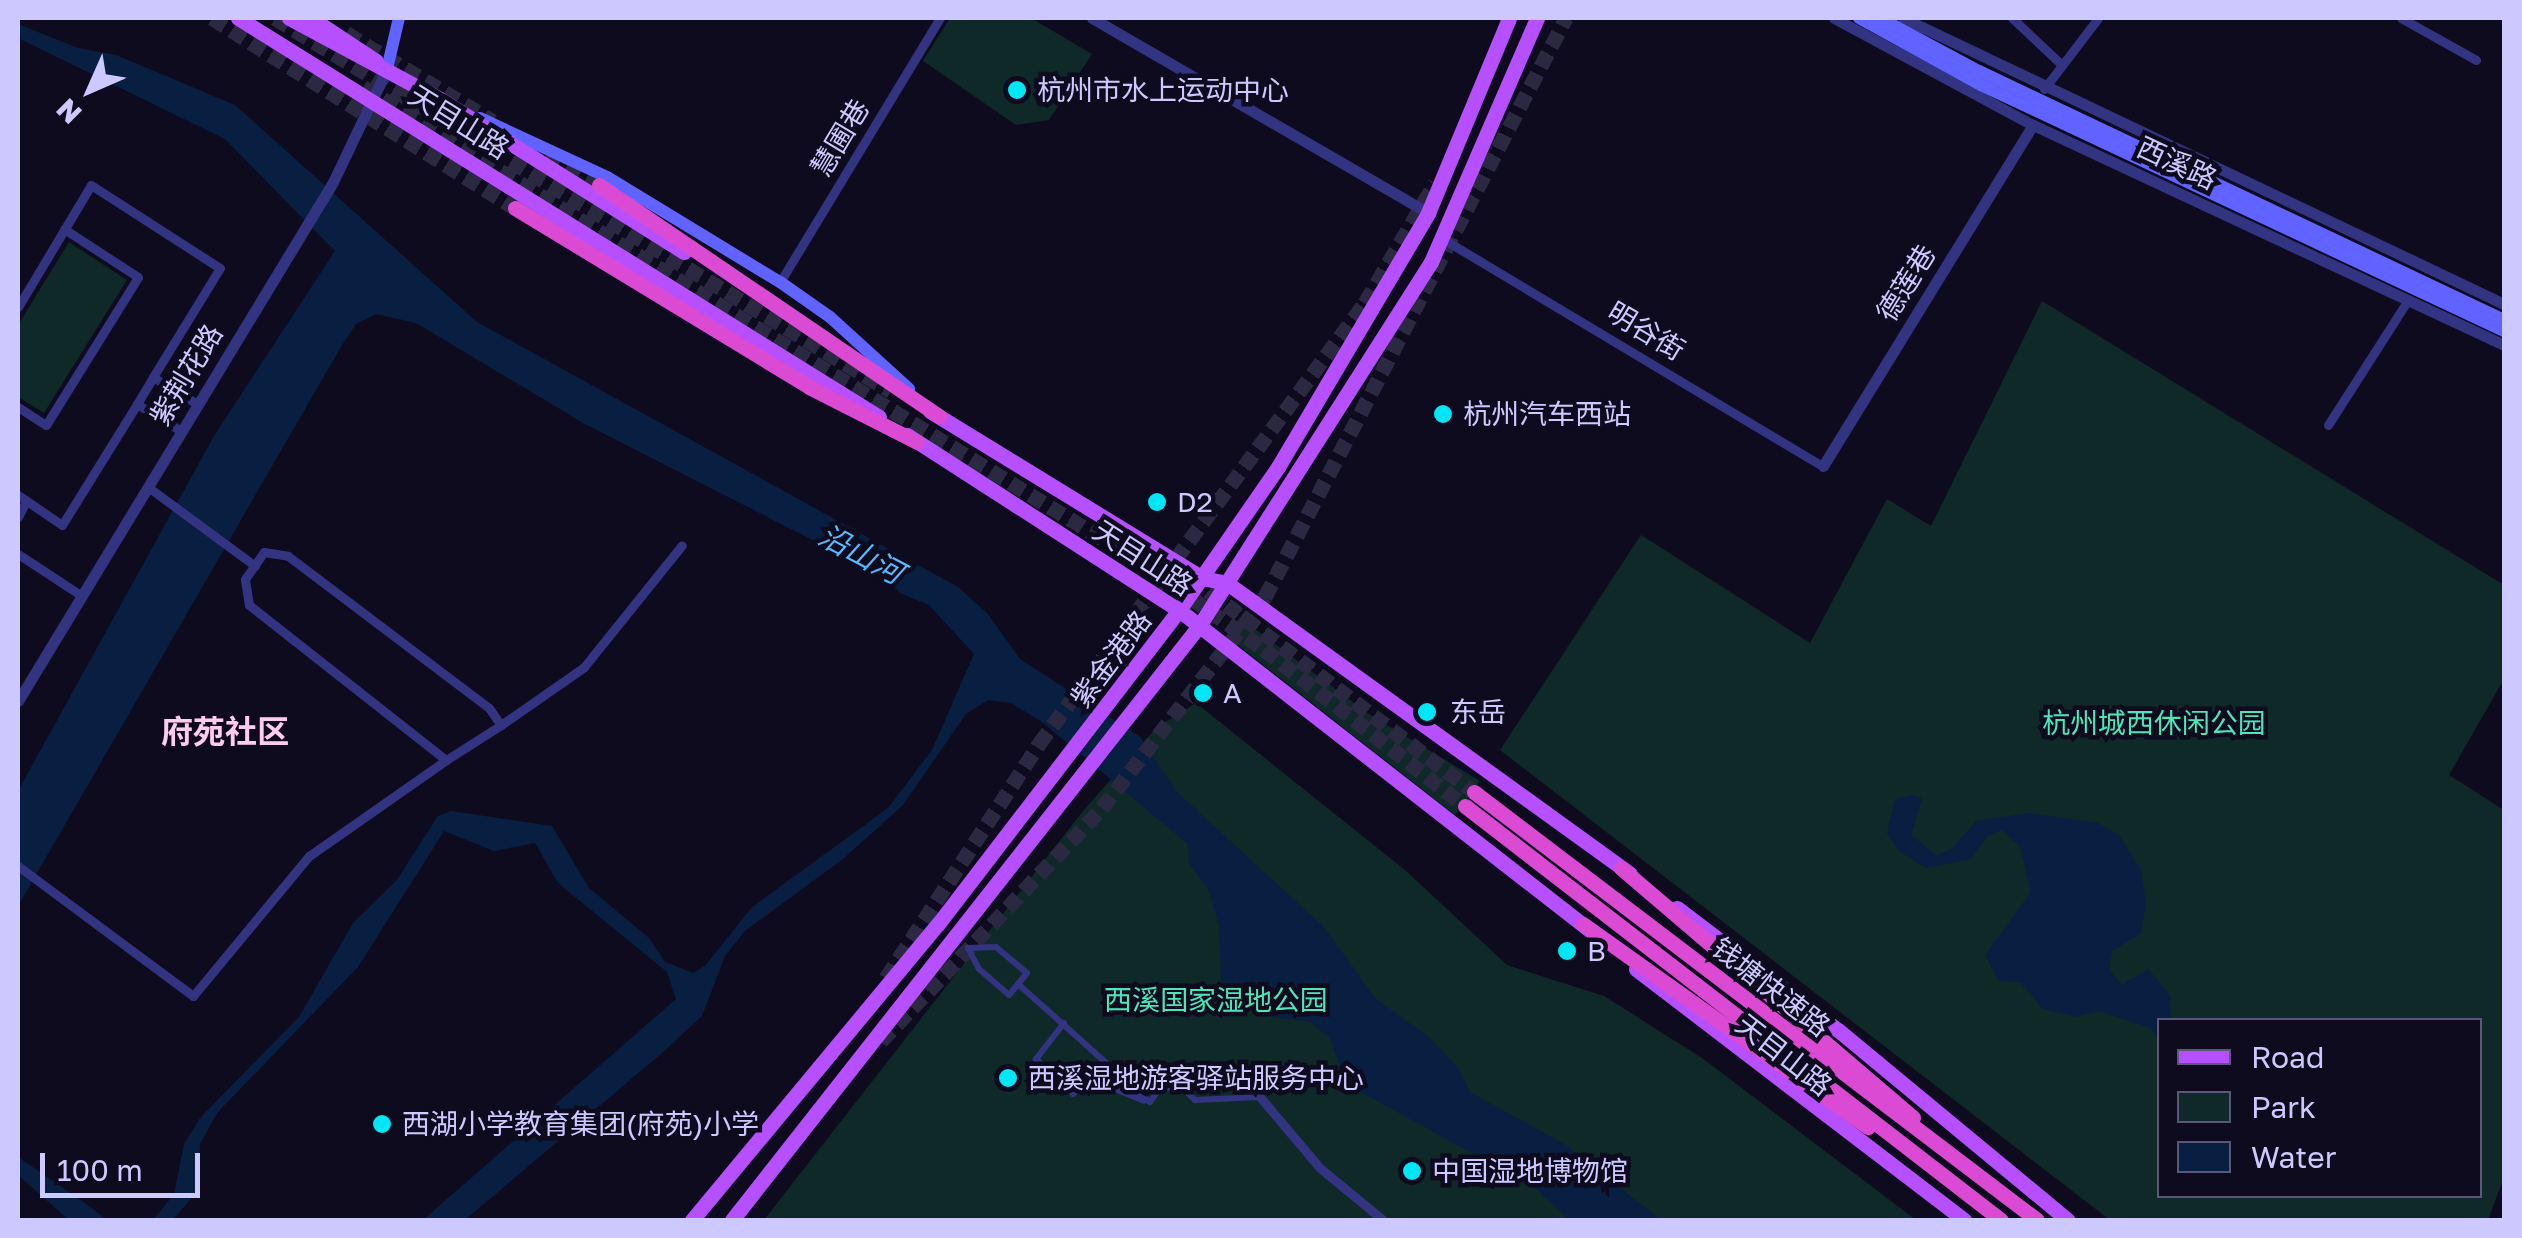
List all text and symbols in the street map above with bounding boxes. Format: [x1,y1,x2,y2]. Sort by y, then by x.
north arrow [40,40,140,140]
place label: 杭州市水上运动中心 [1037,73,1289,107]
street label: 天目山路 [403,78,515,166]
marker: 杭州市水上运动中心 [1006,79,1028,101]
text: N [49,92,88,131]
street label: 慧圃巷 [804,93,876,183]
street label: 西溪路 [2132,130,2222,196]
street label: 德莲巷 [1869,238,1943,328]
street label: 明谷街 [1601,295,1691,367]
street label: 紫荆花路 [143,318,229,432]
place label: 杭州汽车西站 [1463,397,1631,431]
marker: 杭州汽车西站 [1432,403,1454,425]
place label: D2 [1177,485,1213,519]
marker: D2 [1146,491,1168,513]
street label: 天目山路 [1087,513,1199,603]
water label: 沿山河 [813,517,909,591]
street label: 紫金港路 [1064,604,1158,714]
place label: A [1223,676,1242,710]
marker: A [1192,682,1214,704]
place label: 东岳 [1450,695,1506,729]
marker: 东岳 [1414,699,1440,725]
park label: 杭州城西休闲公园 [2042,706,2266,740]
district label: 府苑社区 [161,712,289,750]
street label: 钱塘快速路 [1705,931,1837,1043]
place label: B [1587,934,1606,968]
marker: B [1556,940,1578,962]
park label: 西溪国家湿地公园 [1104,983,1328,1017]
street label: 天目山路 [1730,1007,1838,1103]
legend [2157,1018,2482,1198]
text: Road [2251,1039,2325,1075]
place label: 西溪湿地游客驿站服务中心 [1028,1061,1364,1095]
marker: 西溪湿地游客驿站服务中心 [997,1067,1019,1089]
text: Park [2251,1089,2316,1125]
place label: 西湖小学教育集团(府苑)小学 [402,1107,759,1141]
marker: 西湖小学教育集团(府苑)小学 [371,1113,393,1135]
scale bar [45,1133,205,1195]
text: Water [2251,1139,2336,1175]
text: 100 m [57,1152,143,1188]
place label: 中国湿地博物馆 [1432,1154,1628,1188]
marker: 中国湿地博物馆 [1401,1160,1423,1182]

